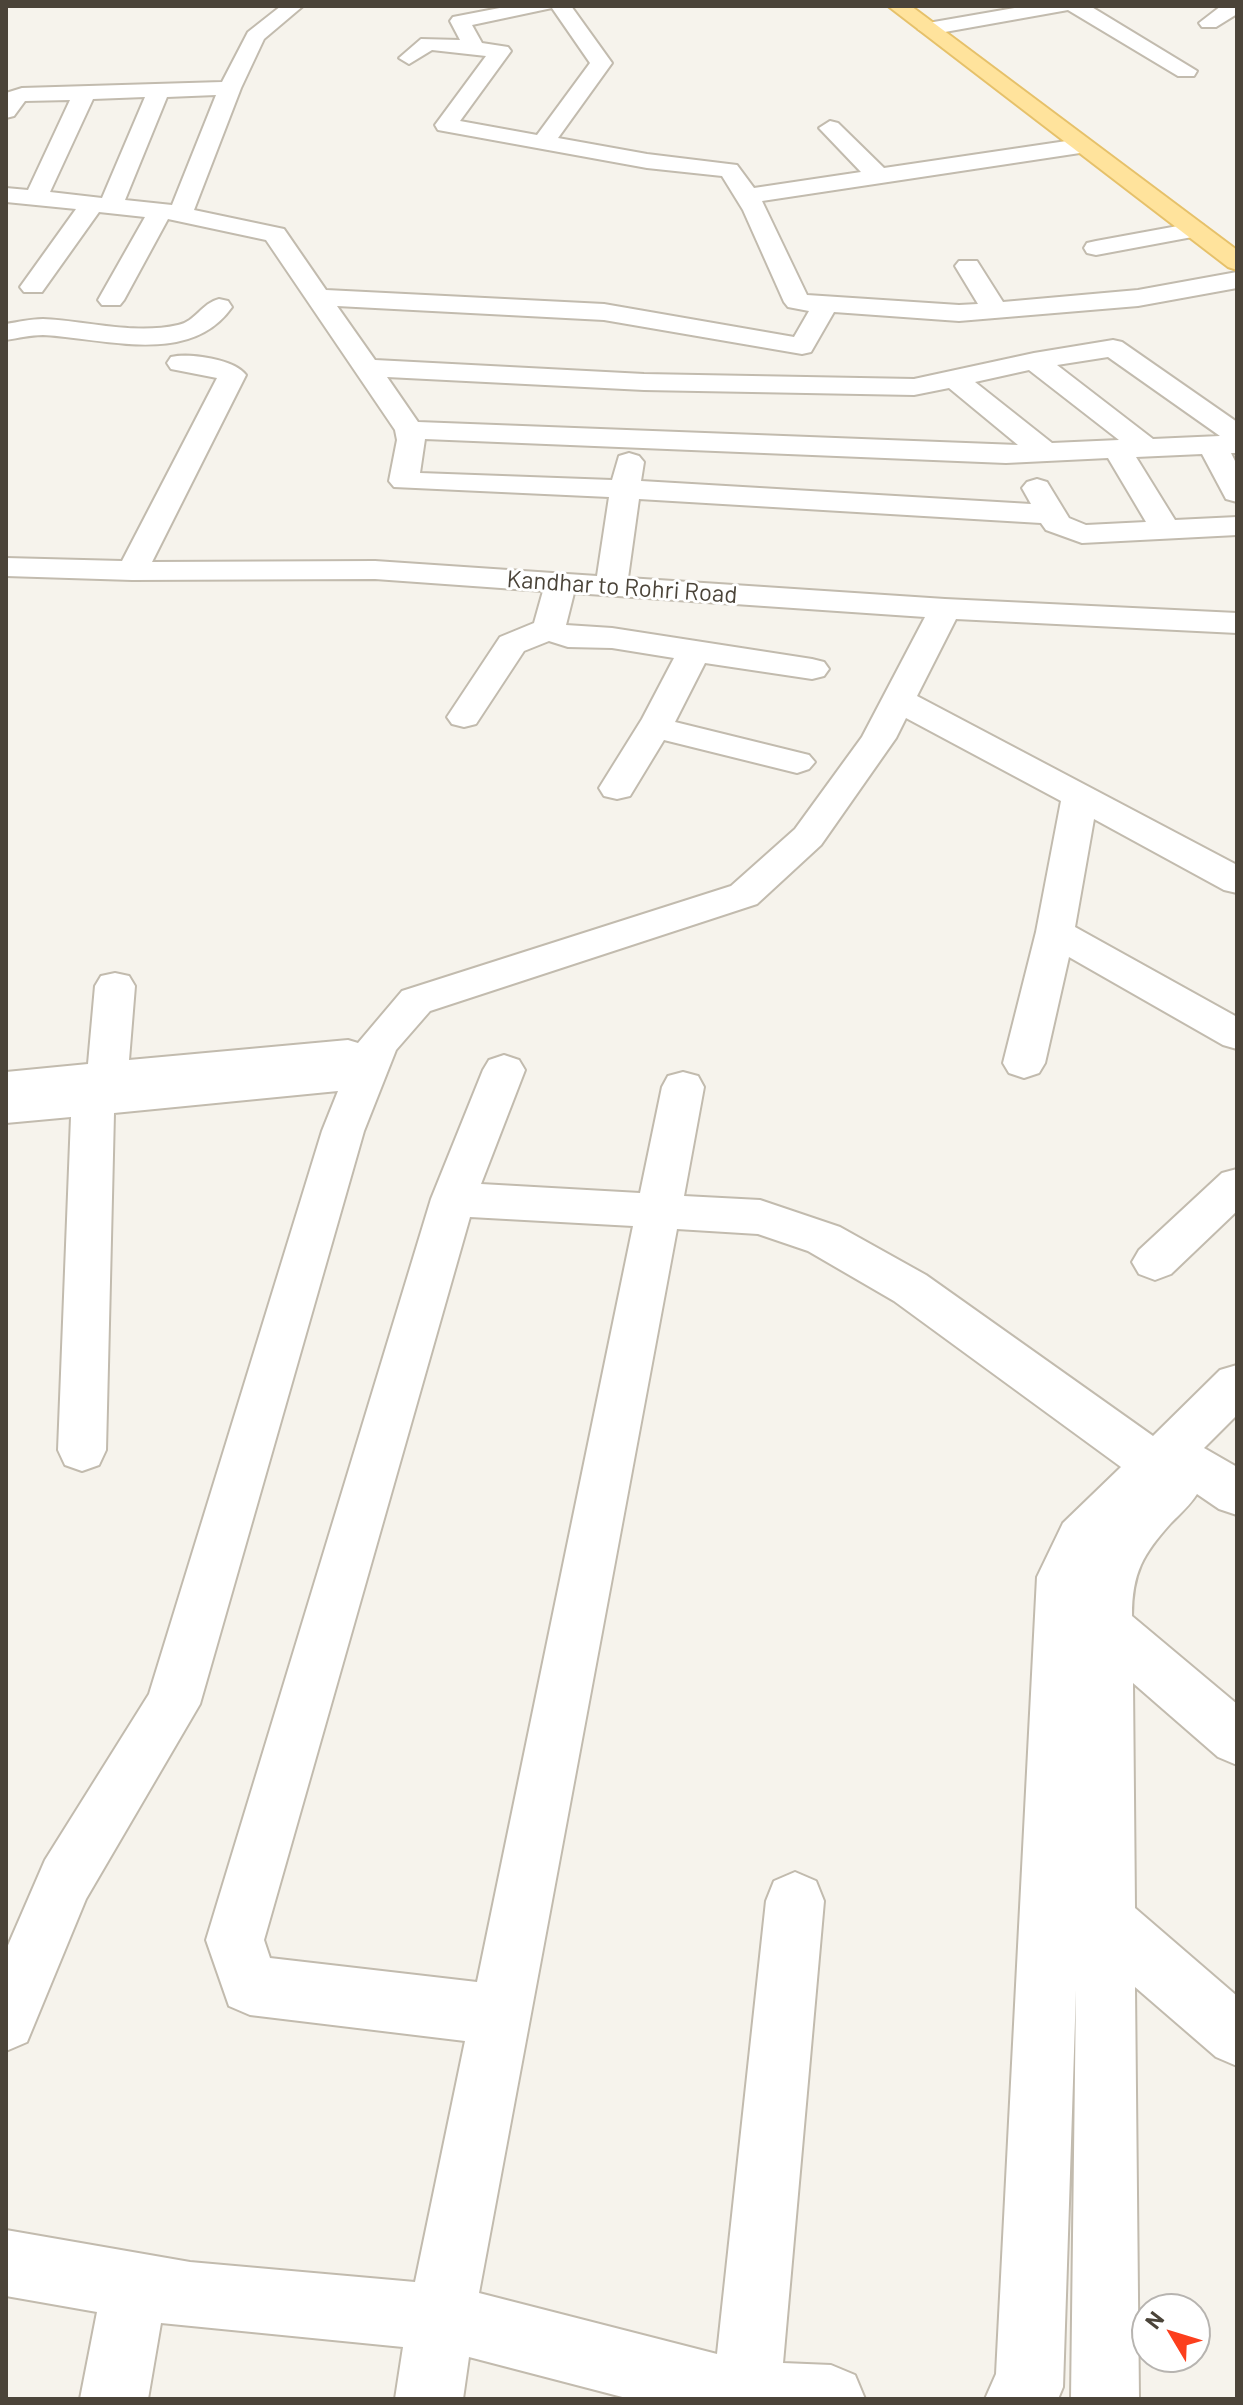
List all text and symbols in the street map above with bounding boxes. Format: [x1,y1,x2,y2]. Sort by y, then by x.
street label: Kandhar to Rohri Road [506,565,738,609]
north arrow [1131,2293,1211,2373]
text: N [1139,2306,1168,2333]

